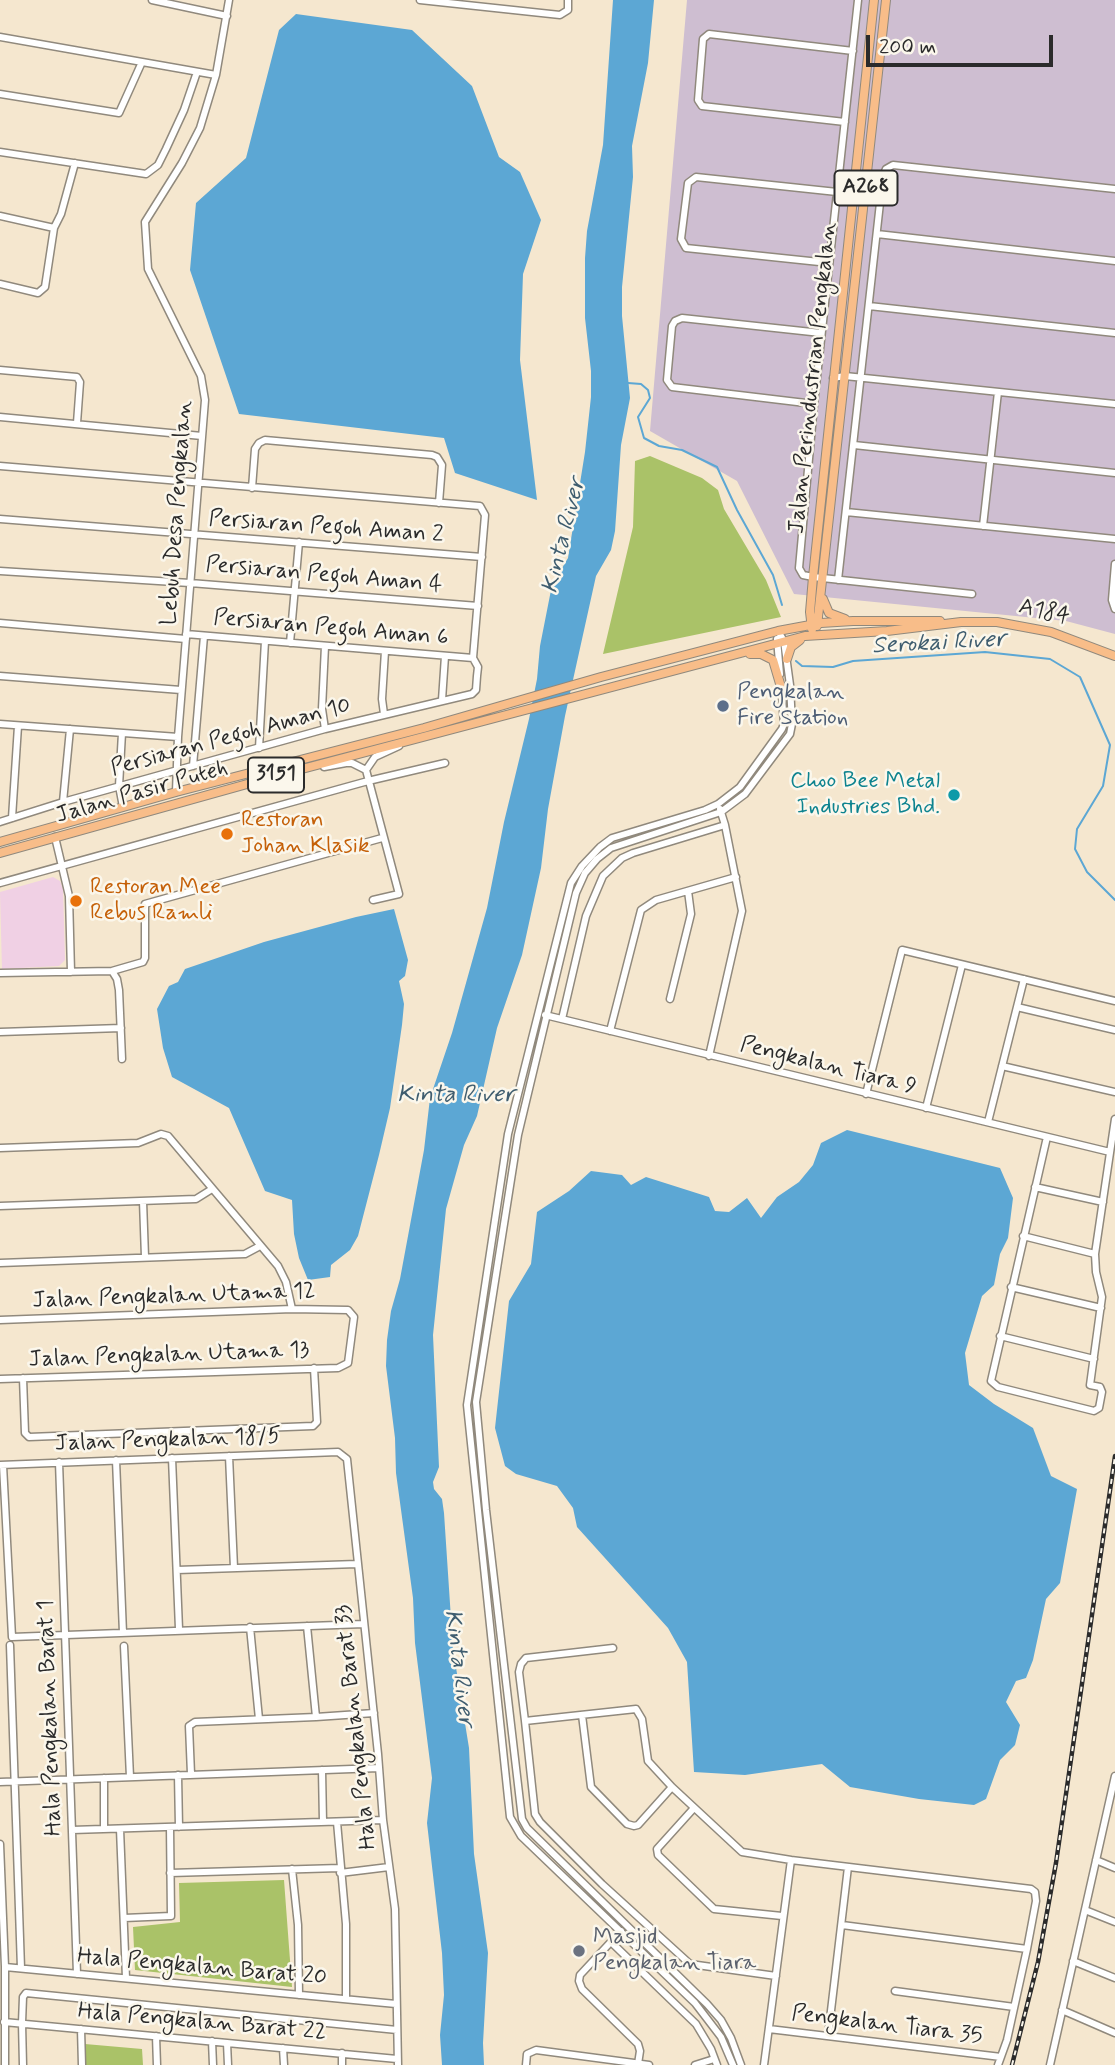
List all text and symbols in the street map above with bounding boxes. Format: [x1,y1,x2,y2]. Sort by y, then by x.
scale bar [870,21,1057,65]
text: 200 m [879,33,936,61]
road number: A268 [834,170,898,206]
street label: Jalan Perindustrian Pengkalan [784,221,844,535]
street label: Lebuh Desa Pengkalan [156,400,200,626]
water label: Kinta River [537,475,593,597]
street label: Persiaran Pegoh Aman 2 [208,506,444,550]
street label: Persiaran Pegoh Aman 4 [205,552,443,600]
street label: A184 [1016,594,1072,632]
street label: Persiaran Pegoh Aman 6 [212,605,450,653]
water label: Serokai River [871,626,1007,662]
place label: Pengkalan Fire Station [737,679,848,733]
street label: Persiaran Pegoh Aman 10 [108,693,354,783]
marker: Pengkalan Fire Station [715,698,731,714]
street label: Jalan Pasir Puteh [53,755,231,831]
road number: 3151 [248,758,304,792]
place label: Choo Bee Metal Industries Bhd. [790,768,940,822]
marker: Choo Bee Metal Industries Bhd. [946,787,962,803]
place label: Restoran Johan Klasik [241,807,370,861]
marker: Restoran Johan Klasik [219,826,235,842]
place label: Restoran Mee Rebus Ramli [90,874,221,928]
marker: Restoran Mee Rebus Ramli [68,893,84,909]
street label: Pengkalan Tiara 9 [737,1032,919,1102]
water label: Kinta River [397,1082,515,1110]
street label: Jalan Pengkalan Utama 12 [32,1278,316,1316]
street label: Jalan Pengkalan Utama 13 [28,1337,310,1375]
street label: Jalan Pengkalan 18/5 [54,1423,282,1459]
street label: Hala Pengkalan Barat 1 [33,1599,69,1837]
street label: Hala Pengkalan Barat 33 [330,1603,384,1851]
water label: Kinta River [437,1608,479,1728]
place label: Masjid Pengkalan Tiara [593,1924,756,1978]
street label: Hala Pengkalan Barat 20 [76,1943,328,1993]
marker: Masjid Pengkalan Tiara [571,1943,587,1959]
street label: Hala Pengkalan Barat 22 [77,1998,327,2048]
street label: Pengkalan Tiara 35 [790,2001,984,2051]

